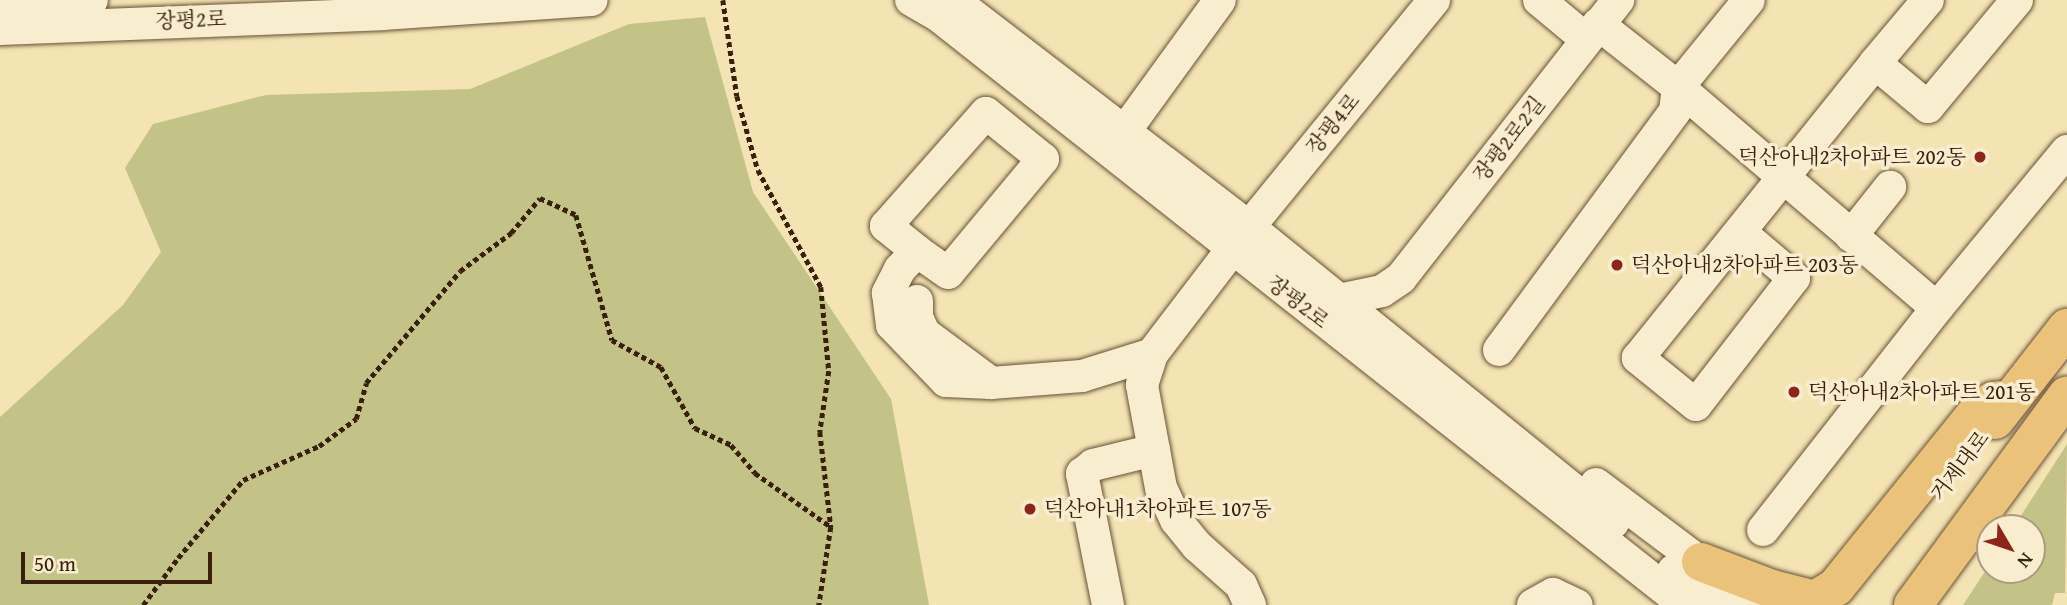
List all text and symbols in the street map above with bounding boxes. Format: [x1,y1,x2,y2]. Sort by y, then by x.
street label: 장평2로 [155,6,227,34]
street label: 장평4로 [1301,88,1365,160]
street label: 장평2로2길 [1468,91,1550,187]
place label: 덕산아내2차아파트 202동 [1738,144,1966,170]
marker: 덕산아내2차아파트 202동 [1972,149,1988,165]
place label: 덕산아내2차아파트 203동 [1631,252,1859,278]
marker: 덕산아내2차아파트 203동 [1609,257,1625,273]
street label: 장평2로 [1262,270,1334,334]
place label: 덕산아내2차아파트 201동 [1808,379,2036,405]
marker: 덕산아내2차아파트 201동 [1786,384,1802,400]
street label: 거제대로 [1926,426,1994,506]
place label: 덕산아내1차아파트 107동 [1044,496,1272,522]
marker: 덕산아내1차아파트 107동 [1022,501,1038,517]
north arrow [1976,514,2046,584]
scale bar [24,538,215,582]
text: N [2011,547,2041,575]
text: 50 m [34,548,76,579]

